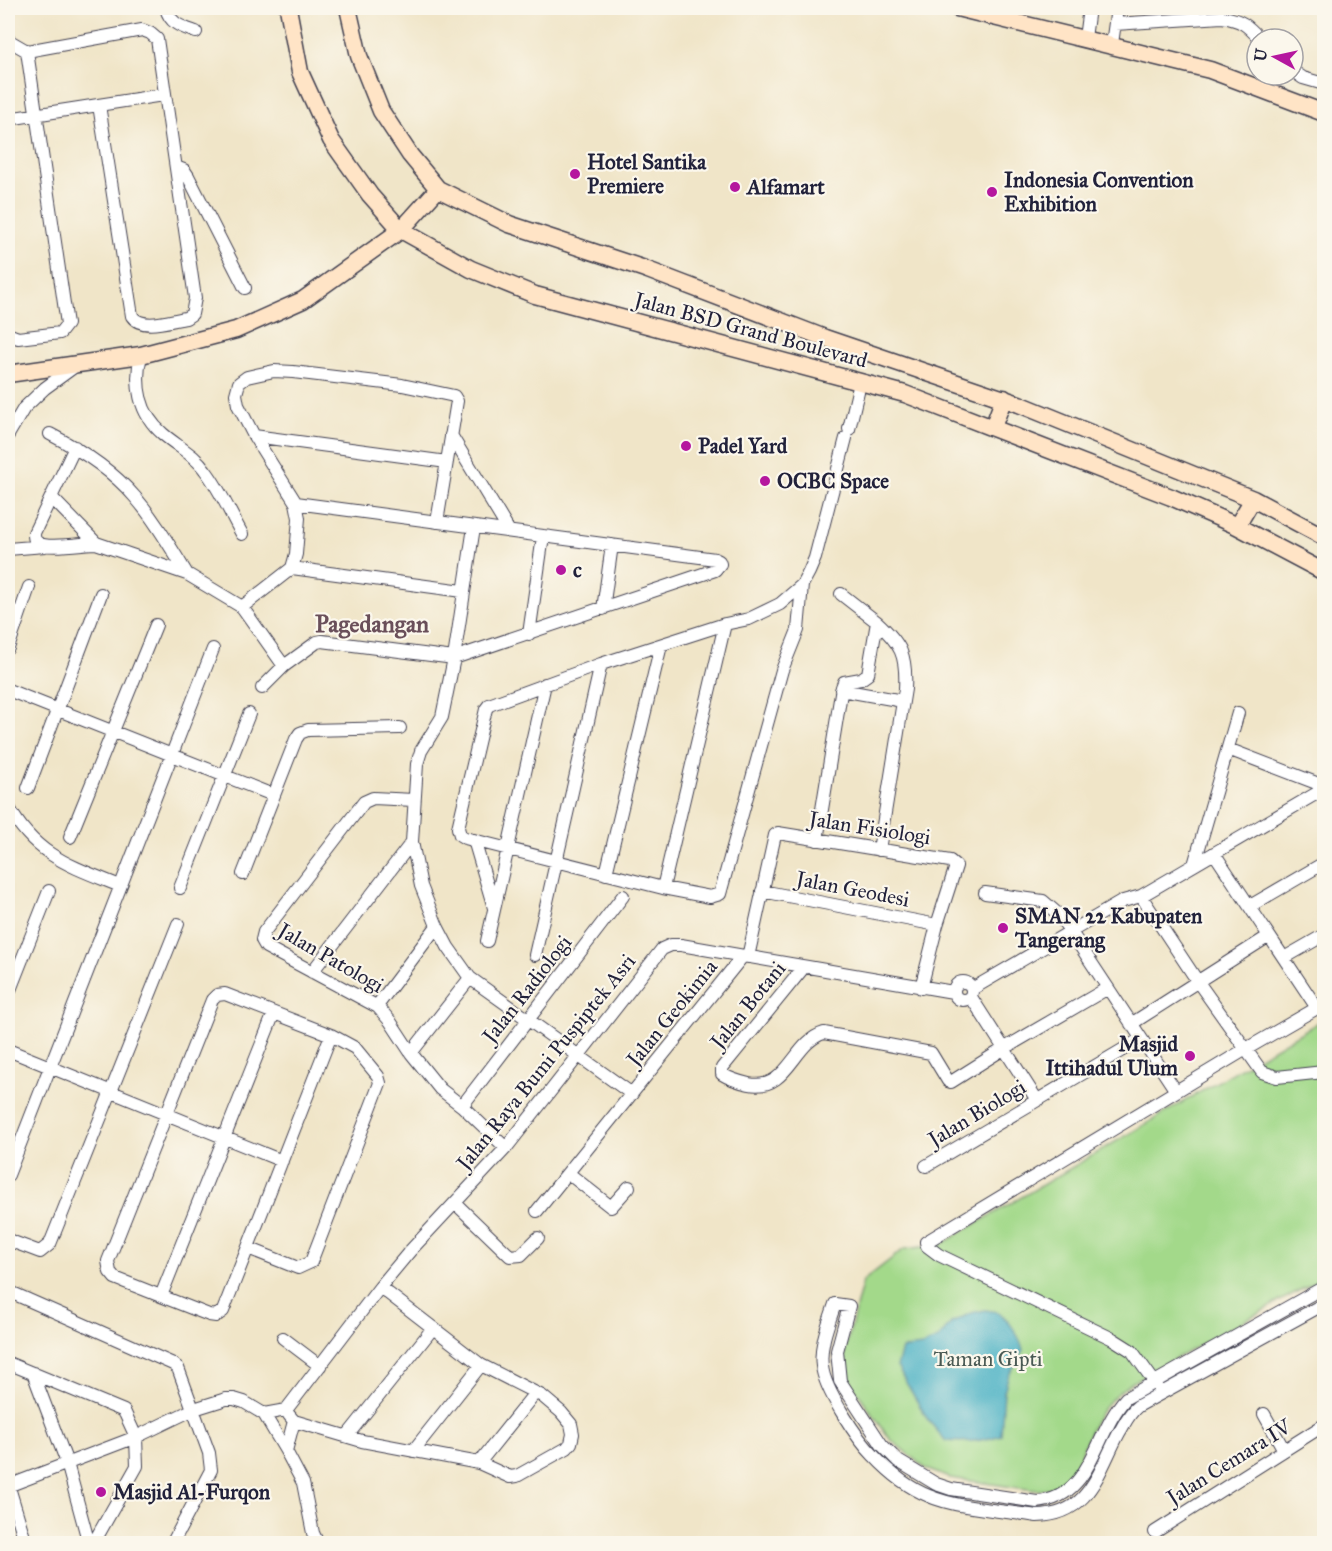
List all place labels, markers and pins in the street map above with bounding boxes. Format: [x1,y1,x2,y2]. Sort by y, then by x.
place label: Hotel Santika Premiere [587,149,707,199]
marker: Hotel Santika Premiere [568,167,582,181]
place label: Indonesia Convention Exhibition [1004,167,1194,217]
place label: Alfamart [745,174,825,200]
marker: Alfamart [728,180,742,194]
marker: Indonesia Convention Exhibition [985,185,999,199]
place label: Padel Yard [698,433,788,459]
marker: Padel Yard [679,439,693,453]
place label: OCBC Space [777,468,889,494]
marker: OCBC Space [758,474,772,488]
place label: c [573,557,582,583]
marker: c [554,563,568,577]
place label: SMAN 22 Kabupaten Tangerang [1014,903,1203,953]
marker: SMAN 22 Kabupaten Tangerang [996,921,1010,935]
place label: Masjid Ittihadul Ulum [1045,1031,1178,1081]
marker: Masjid Ittihadul Ulum [1183,1049,1197,1063]
place label: Masjid Al-Furqon [113,1479,271,1505]
marker: Masjid Al-Furqon [94,1485,108,1499]

